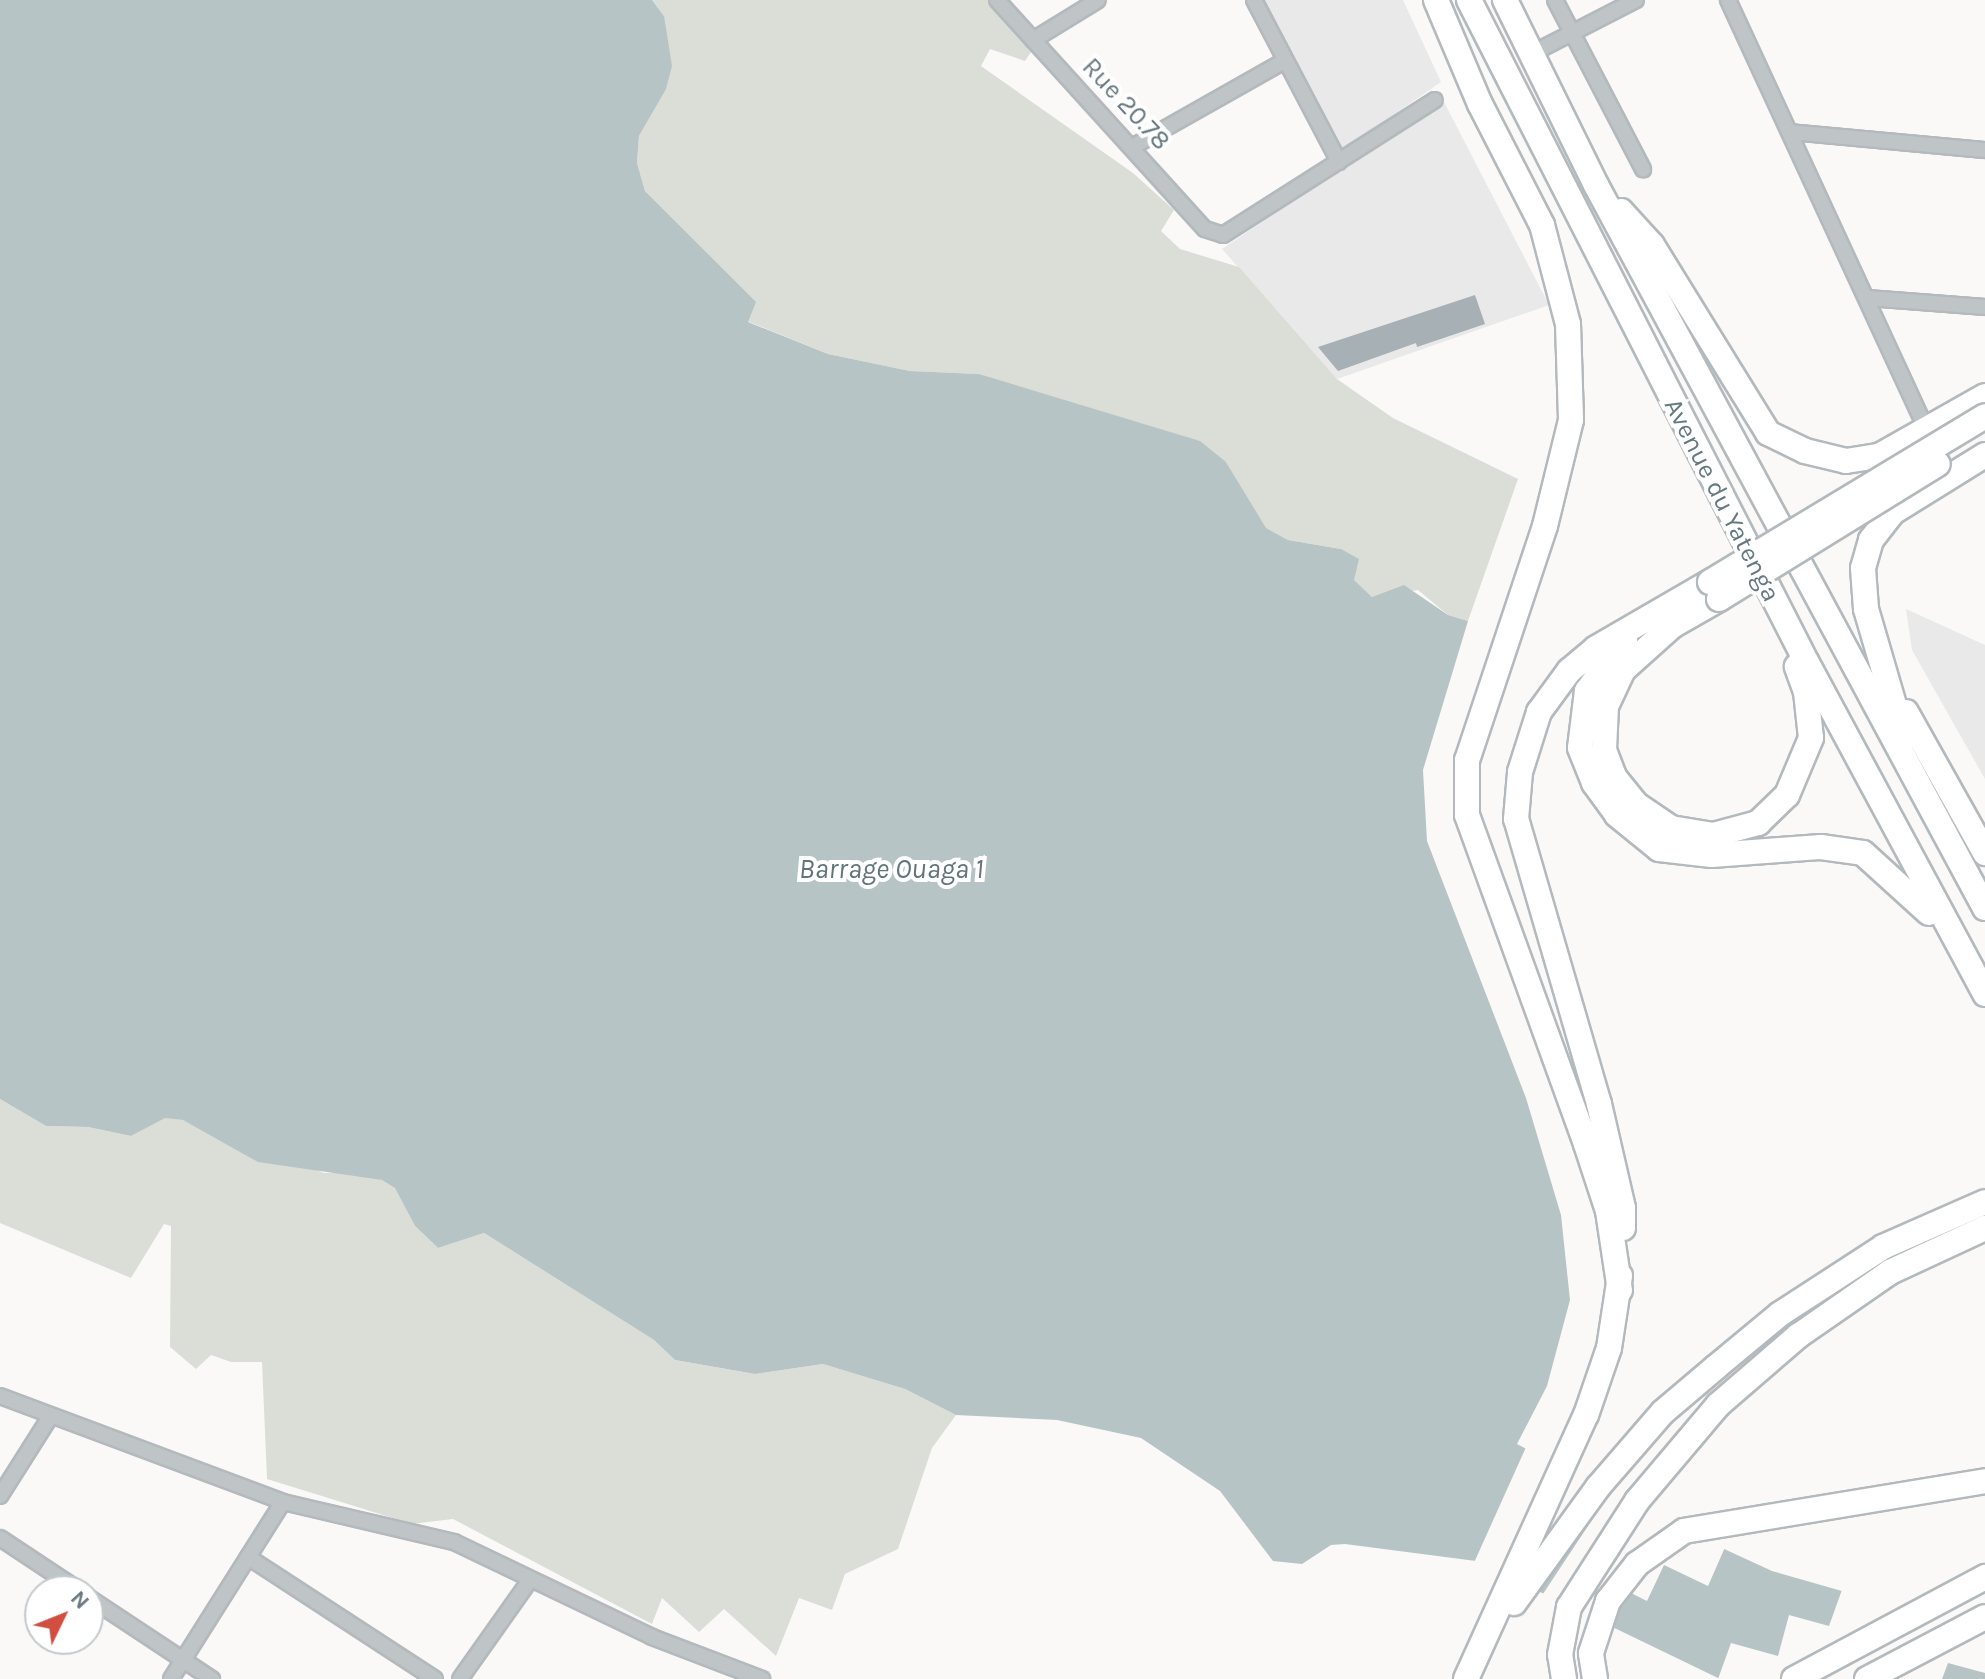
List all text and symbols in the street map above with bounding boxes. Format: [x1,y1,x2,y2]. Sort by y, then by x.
street label: Rue 20.78 [1076,51,1176,157]
street label: Avenue du Yatenga [1657,393,1787,607]
water label: Barrage Ouaga 1 [799,852,983,886]
north arrow [24,1575,104,1655]
text: N [65,1585,95,1615]

